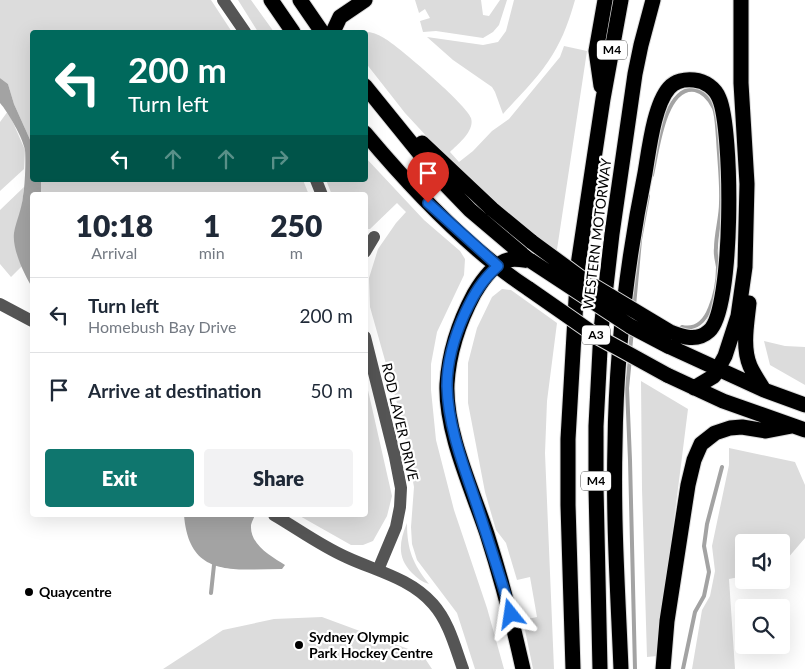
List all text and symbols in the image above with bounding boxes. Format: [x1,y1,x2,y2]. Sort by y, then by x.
road number: M4 [597,40,627,60]
text: 200 m [128,48,227,90]
icon: left [45,50,110,115]
text: Turn left [128,90,209,117]
icon: left [106,145,134,173]
icon: ahead [159,145,187,173]
icon: ahead [212,145,240,173]
icon: right [265,145,293,173]
pin [407,152,449,203]
street label: WESTERN MOTORWAY [579,157,614,310]
icon: arrive [414,159,442,187]
text: 10:18 [76,207,153,243]
text: 1 [203,207,220,243]
text: 250 [270,207,322,243]
text: Arrival [91,243,137,262]
text: min [199,243,225,262]
text: m [290,243,303,262]
text: Turn left [88,294,159,317]
icon: left [45,301,73,329]
text: 200 m [299,304,353,327]
text: Homebush Bay Drive [88,317,237,336]
road number: A3 [582,326,610,344]
street label: ROD LAVER DRIVE [379,361,422,483]
icon: arrive [45,376,73,404]
text: Arrive at destination [88,379,261,402]
text: 50 m [310,379,353,402]
button: Exit [45,449,194,507]
button: Share [204,449,353,507]
road number: M4 [581,472,611,491]
map controls [735,534,790,654]
button: sound [735,534,790,589]
place label: Quaycentre [39,583,112,600]
marker: Quaycentre [23,586,35,598]
position arrow [484,587,536,639]
button: search [735,599,790,654]
place label: Sydney Olympic Park Hockey Centre [309,628,433,661]
marker: Sydney Olympic Park Hockey Centre [293,639,305,651]

